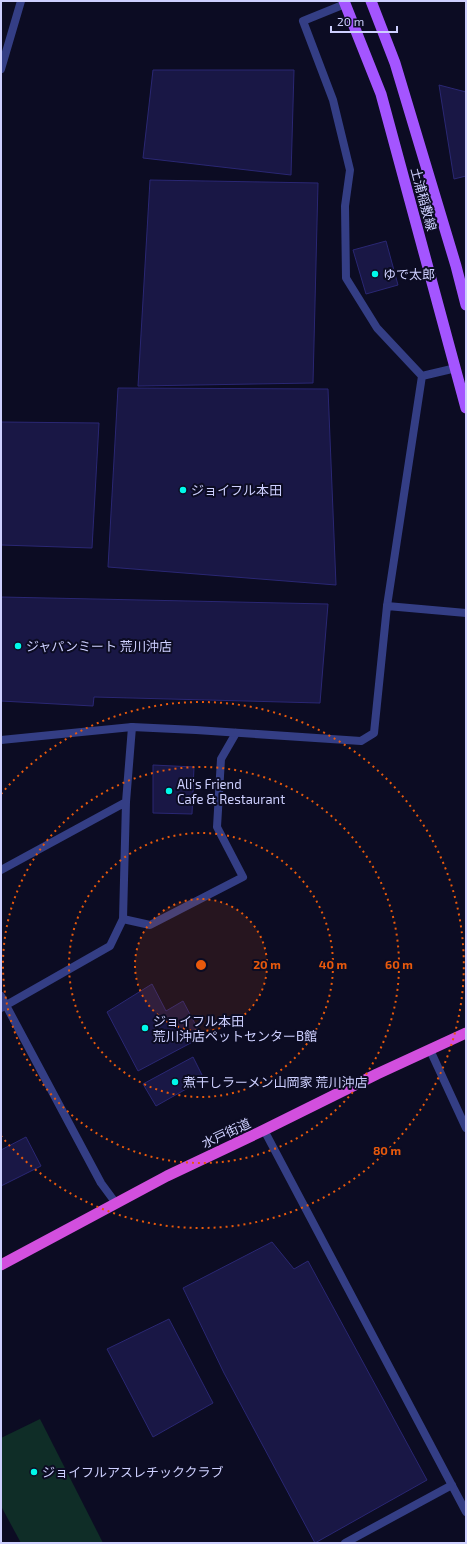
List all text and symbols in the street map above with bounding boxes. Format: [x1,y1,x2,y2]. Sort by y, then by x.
scale bar [331,8,397,34]
text: 20 m [337,14,364,28]
street label: 土浦稲敷線 [408,166,440,232]
place label: ゆで太郎 [383,266,435,282]
marker: ゆで太郎 [370,269,380,279]
place label: ジョイフル本田 [191,482,282,498]
marker: ジョイフル本田 [178,485,188,495]
place label: ジャパンミート 荒川沖店 [26,638,172,654]
marker: ジャパンミート 荒川沖店 [13,641,23,651]
place label: Ali's Friend Cafe & Restaurant [177,776,285,807]
marker: Ali's Friend Cafe & Restaurant [164,786,174,796]
text: 20 m [253,957,281,971]
text: 40 m [319,957,347,971]
text: 60 m [385,957,413,971]
centre of rings [194,958,208,972]
place label: ジョイフル本田 荒川沖店ペットセンターB館 [153,1013,317,1044]
marker: ジョイフル本田 荒川沖店ペットセンターB館 [140,1023,150,1033]
place label: 煮干しラーメン山岡家 荒川沖店 [183,1074,367,1090]
marker: 煮干しラーメン山岡家 荒川沖店 [170,1077,180,1087]
street label: 水戸街道 [199,1115,253,1151]
text: 80 m [373,1143,401,1157]
place label: ジョイフルアスレチッククラブ [42,1464,223,1480]
marker: ジョイフルアスレチッククラブ [29,1467,39,1477]

